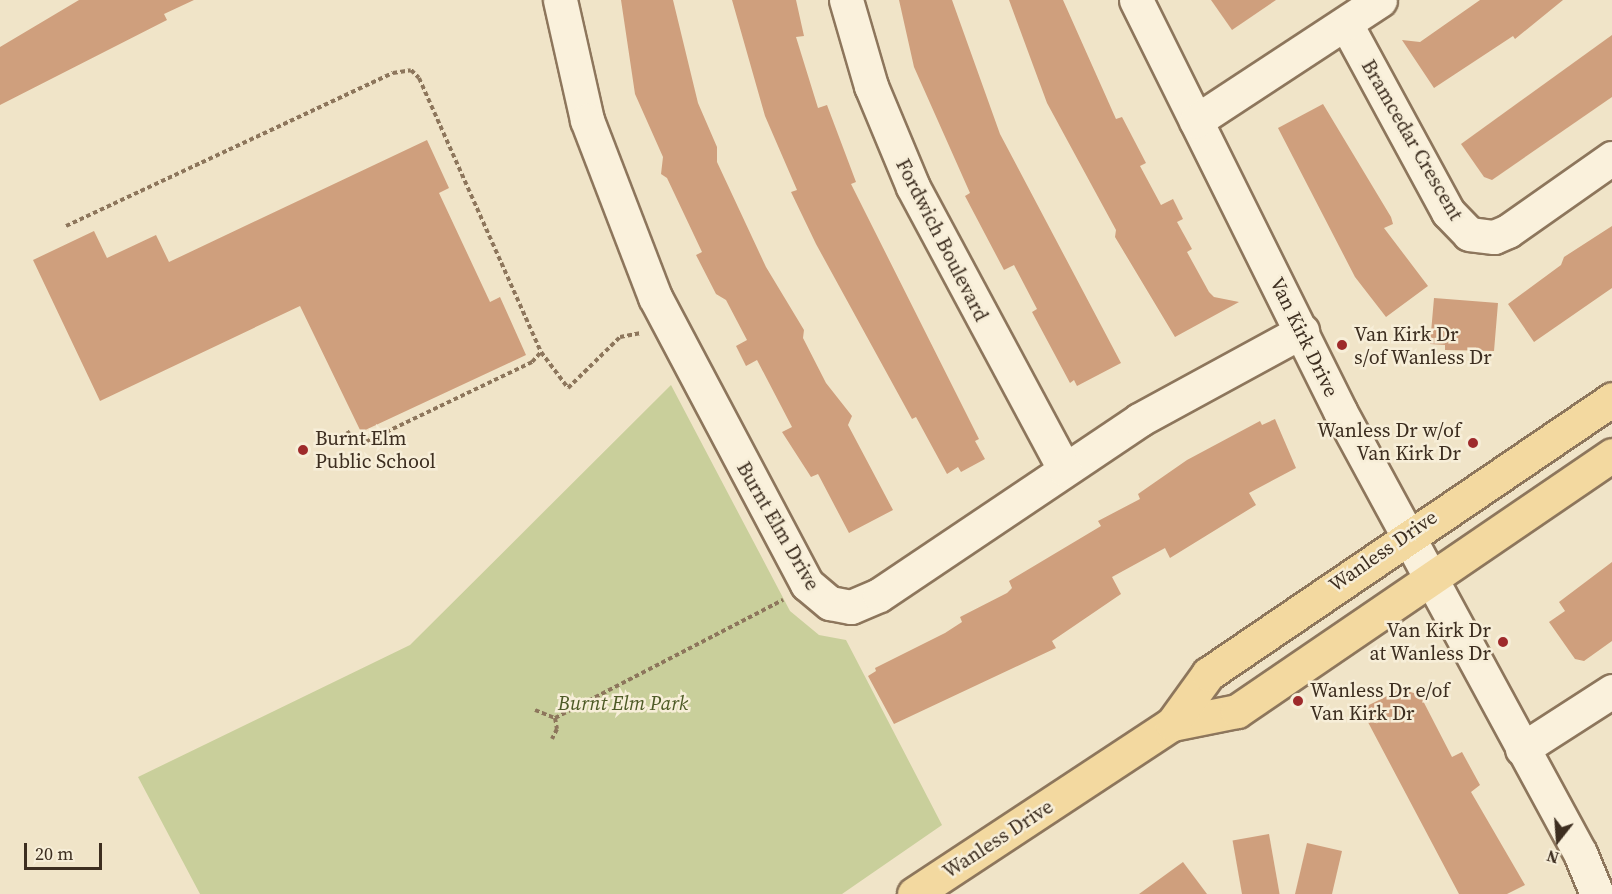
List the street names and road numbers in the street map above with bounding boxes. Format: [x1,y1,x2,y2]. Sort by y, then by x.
street label: Bramcedar Crescent [1356,55,1468,225]
street label: Fordwich Boulevard [891,155,993,325]
street label: Van Kirk Drive [1265,273,1343,401]
street label: Burnt Elm Drive [732,457,824,595]
street label: Wanless Drive [1324,505,1442,597]
street label: Wanless Drive [938,795,1058,883]

